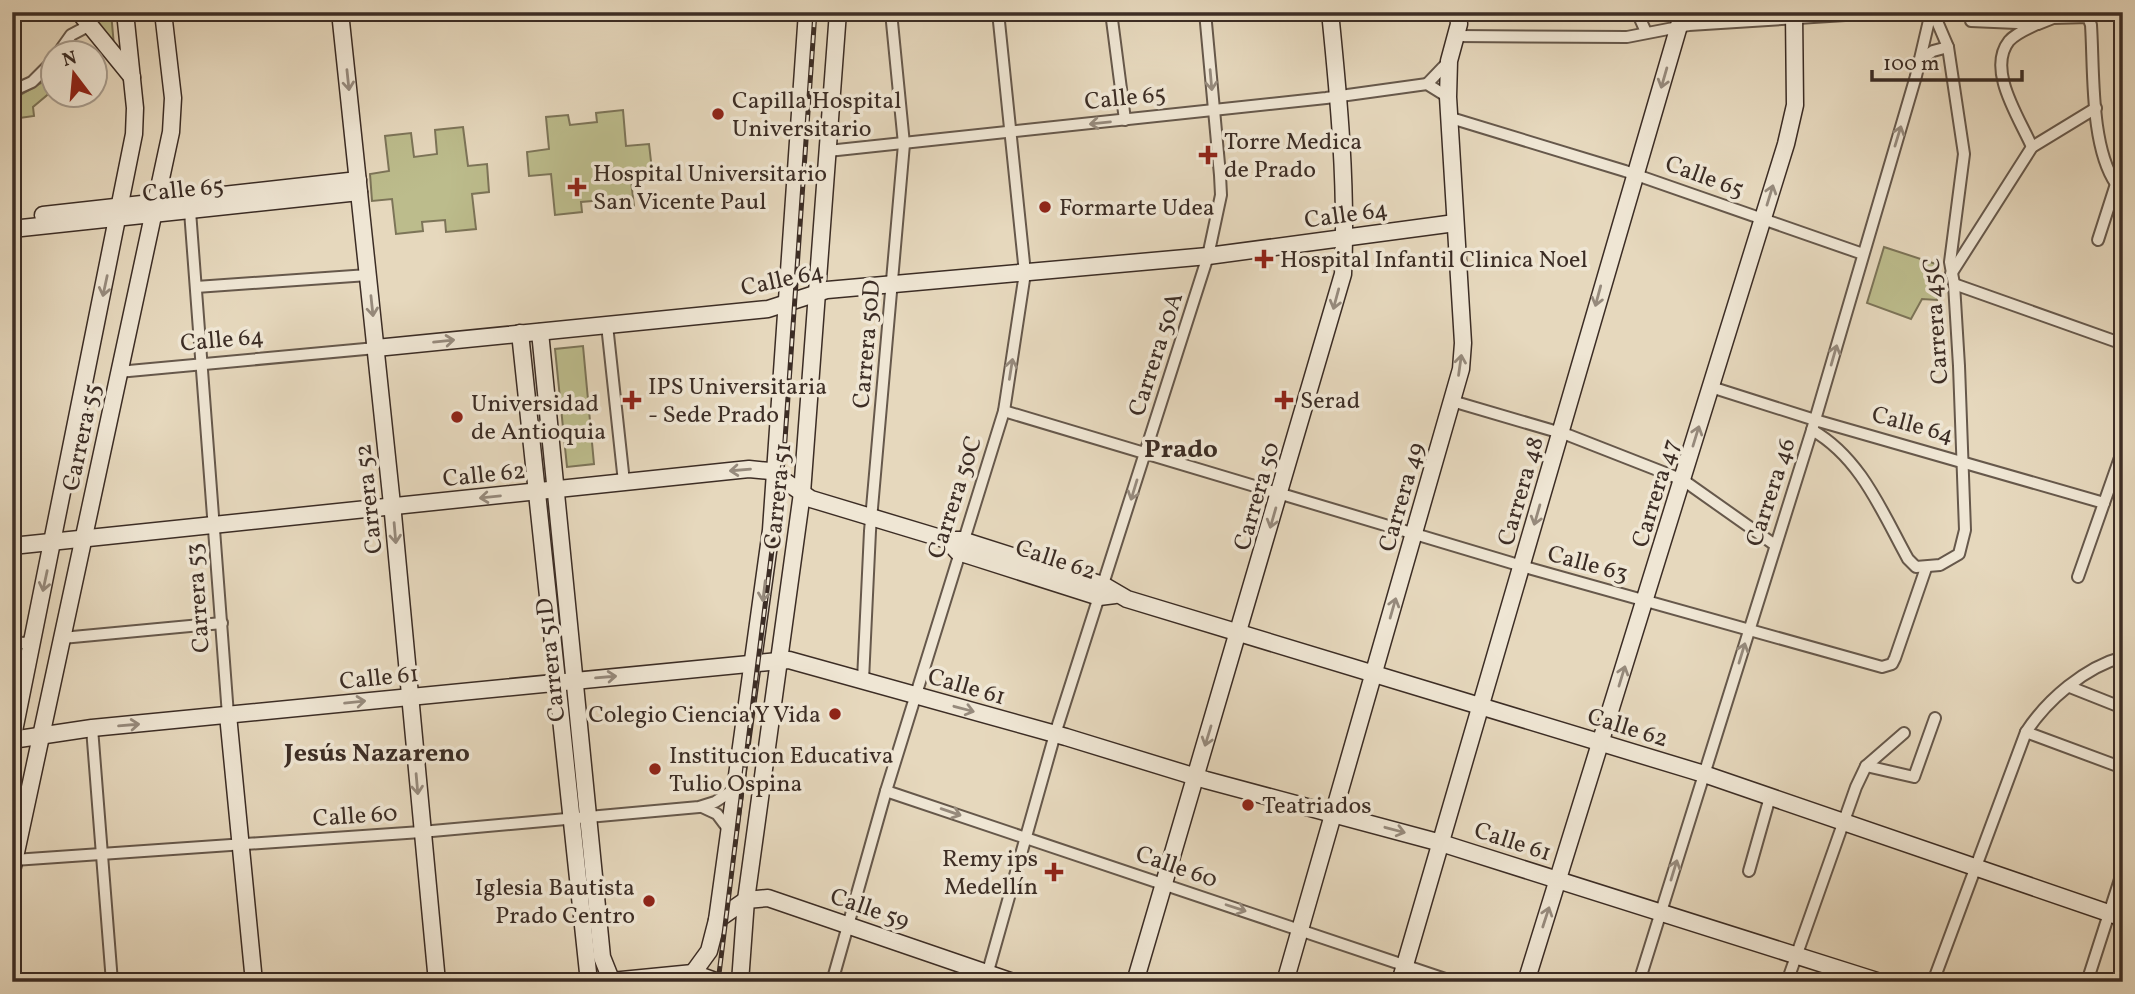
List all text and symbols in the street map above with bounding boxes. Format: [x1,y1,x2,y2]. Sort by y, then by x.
north arrow [38,38,108,108]
scale bar [1872,38,2023,82]
text: N [60,45,80,74]
text: 100 m [1883,50,1940,79]
one-way arrow [1657,66,1670,89]
one-way arrow [341,68,354,91]
one-way arrow [1205,68,1218,91]
street label: Calle 65 [1083,78,1168,120]
place label: Capilla Hospital Universitario [732,85,901,147]
marker: Capilla Hospital Universitario [710,106,726,122]
one-way arrow [1089,117,1112,130]
place label: Torre Medica de Prado [1224,126,1362,188]
one-way arrow [1893,126,1906,148]
marker: Torre Medica de Prado [1198,145,1218,165]
street label: Calle 65 [1660,148,1749,208]
place label: Hospital Universitario San Vicente Paul [593,158,827,220]
street label: Calle 65 [141,170,226,212]
marker: Hospital Universitario San Vicente Paul [567,177,587,197]
one-way arrow [1765,184,1777,206]
place label: Formarte Udea [1059,192,1215,226]
street label: Calle 64 [1302,193,1390,239]
marker: Formarte Udea [1037,199,1053,215]
place label: Hospital Infantil Clinica Noel [1280,244,1588,278]
marker: Hospital Infantil Clinica Noel [1254,249,1274,269]
street label: Calle 64 [738,256,827,306]
street label: Carrera 45C [1916,256,1958,385]
one-way arrow [98,274,112,297]
street label: Carrera 50D [845,278,891,410]
one-way arrow [1591,284,1604,306]
one-way arrow [1329,287,1342,310]
street label: Carrera 50A [1121,288,1193,421]
one-way arrow [365,295,378,317]
street label: Calle 64 [179,320,265,362]
one-way arrow [432,334,455,347]
one-way arrow [1828,344,1841,366]
one-way arrow [1454,354,1467,377]
one-way arrow [1004,358,1017,381]
place label: IPS Universitaria - Sede Prado [648,371,827,433]
street label: Carrera 55 [55,381,111,494]
place label: Serad [1300,385,1360,419]
place label: Universidad de Antioquia [471,388,606,450]
marker: IPS Universitaria - Sede Prado [622,390,642,410]
marker: Serad [1274,390,1294,410]
street label: Calle 64 [1868,399,1957,453]
marker: Universidad de Antioquia [449,409,465,425]
one-way arrow [1691,425,1704,447]
street label: Carrera 50C [920,432,992,563]
district label: Prado [1144,432,1218,468]
street label: Carrera 48 [1490,433,1554,550]
street label: Carrera 46 [1738,434,1805,551]
street label: Carrera 47 [1624,435,1690,552]
street label: Carrera 50 [1226,438,1290,555]
street label: Carrera 49 [1371,439,1435,556]
street label: Carrera 51 [757,441,801,551]
street label: Carrera 52 [347,442,393,555]
street label: Calle 62 [441,455,527,497]
one-way arrow [729,464,752,477]
one-way arrow [1126,479,1139,501]
one-way arrow [479,490,502,503]
one-way arrow [1530,503,1543,525]
one-way arrow [1266,506,1279,529]
one-way arrow [389,521,402,543]
street label: Calle 62 [1011,532,1100,590]
street label: Calle 63 [1543,538,1632,592]
street label: Carrera 53 [178,542,220,654]
one-way arrow [37,569,51,592]
one-way arrow [757,580,770,602]
street label: Carrera 51D [529,596,575,723]
one-way arrow [1387,597,1400,620]
one-way arrow [1737,642,1750,664]
street label: Calle 61 [338,658,421,700]
street label: Calle 61 [924,661,1009,715]
one-way arrow [1617,666,1629,688]
one-way arrow [594,670,617,683]
one-way arrow [343,695,366,708]
place label: Colegio Ciencia Y Vida [588,699,821,733]
street label: Calle 62 [1583,700,1672,757]
one-way arrow [953,704,975,717]
marker: Colegio Ciencia Y Vida [827,706,843,722]
one-way arrow [117,718,140,731]
one-way arrow [1201,725,1214,747]
district label: Jesús Nazareno [283,736,470,772]
place label: Institucion Educativa Tulio Ospina [669,740,894,802]
marker: Institucion Educativa Tulio Ospina [647,761,663,777]
one-way arrow [411,772,424,794]
place label: Teatriados [1262,790,1372,824]
street label: Calle 60 [312,797,399,837]
marker: Teatriados [1240,797,1256,813]
one-way arrow [940,806,962,819]
street label: Calle 61 [1469,814,1555,871]
one-way arrow [1384,824,1406,837]
street label: Calle 60 [1131,838,1222,898]
place label: Remy ips Medellín [942,843,1038,905]
one-way arrow [1669,859,1682,881]
marker: Remy ips Medellín [1044,862,1064,882]
place label: Iglesia Bautista Prado Centro [475,872,635,934]
street label: Calle 59 [825,881,913,939]
marker: Iglesia Bautista Prado Centro [641,893,657,909]
one-way arrow [1225,903,1247,916]
one-way arrow [1541,906,1553,928]

